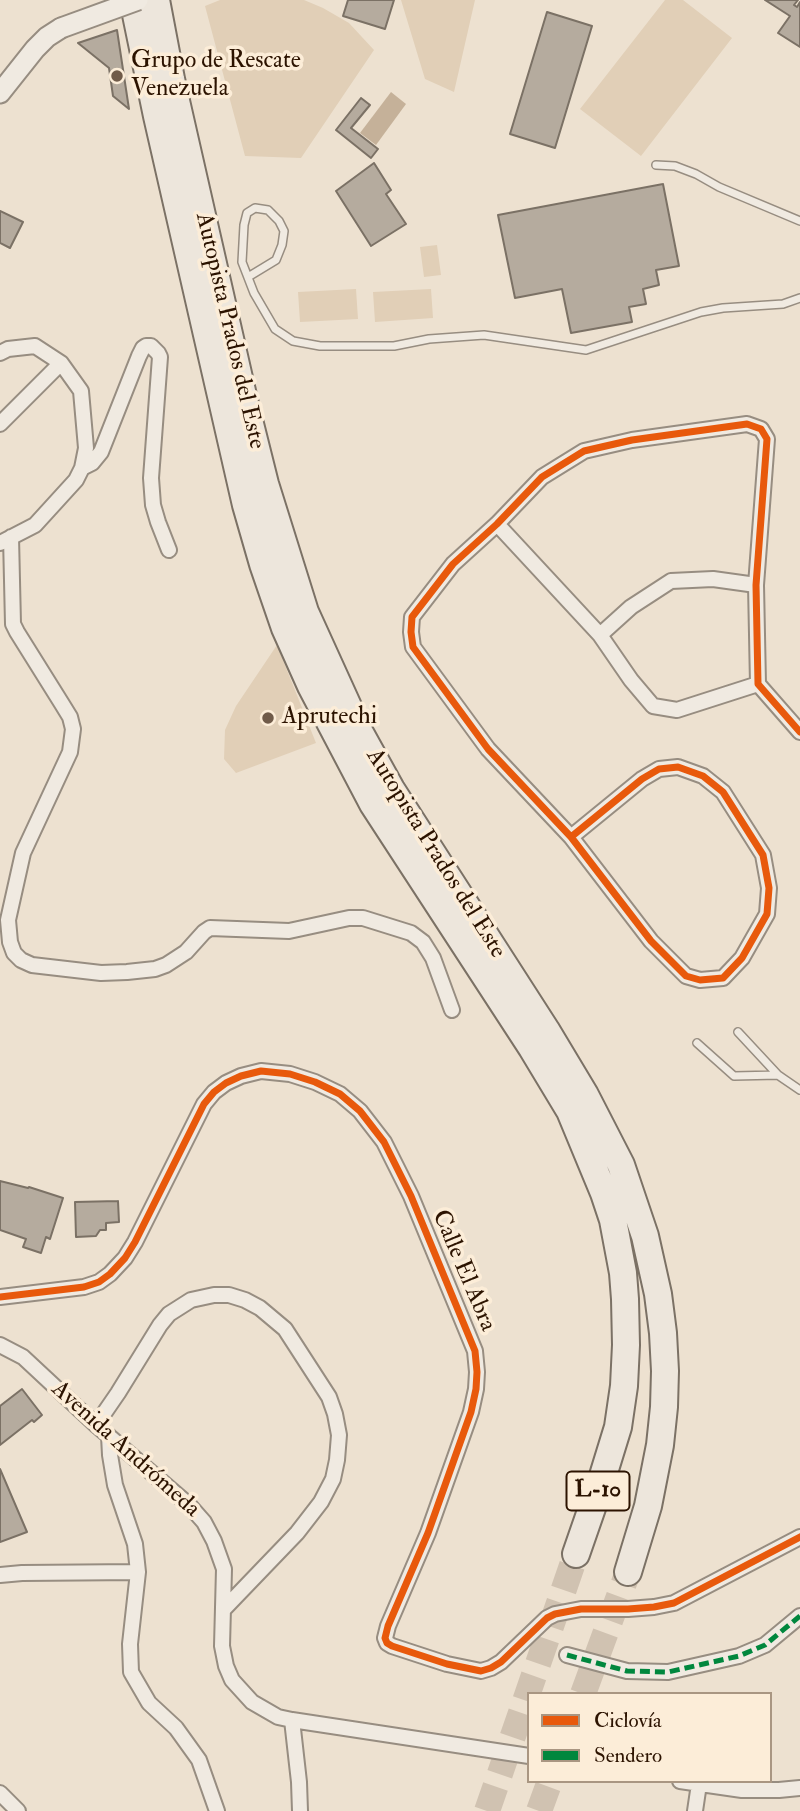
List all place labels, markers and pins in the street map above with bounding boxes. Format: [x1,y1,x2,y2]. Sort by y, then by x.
place label: Grupo de Rescate Venezuela [131,48,301,104]
marker: Grupo de Rescate Venezuela [109,68,125,84]
place label: Aprutechi [282,704,377,732]
marker: Aprutechi [260,710,276,726]

